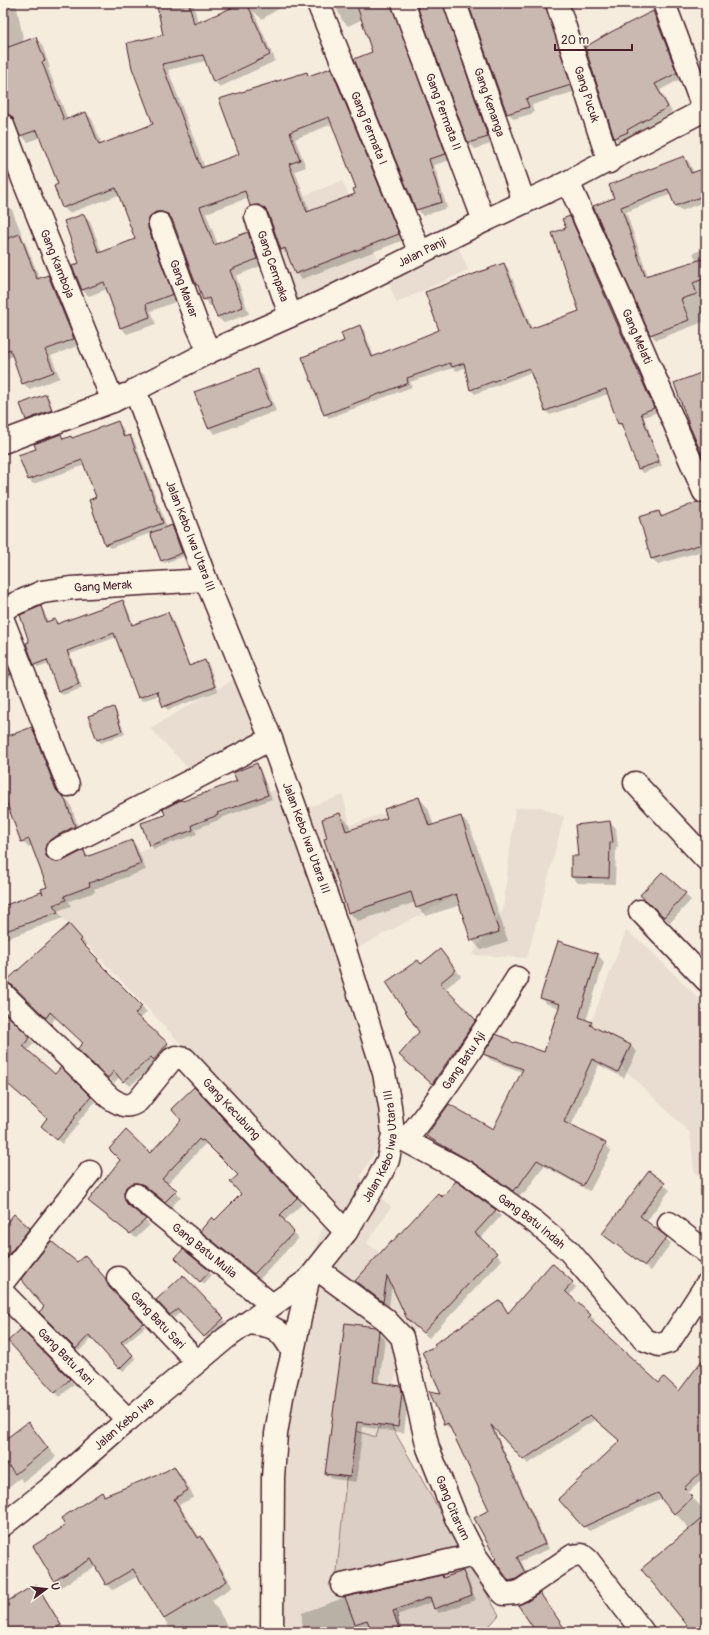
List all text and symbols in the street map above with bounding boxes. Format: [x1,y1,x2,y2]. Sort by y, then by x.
scale bar [555,26,632,52]
text: 20 m [561,33,590,48]
street label: Gang Pucuk [571,64,603,124]
street label: Gang Kenanga [471,66,508,139]
street label: Gang Permata II [422,71,465,152]
street label: Gang Permata I [347,89,391,167]
street label: Gang Kamboja [37,227,78,301]
street label: Gang Cempaka [254,229,292,304]
street label: Jalan Panji [395,234,448,270]
street label: Gang Mawar [166,258,202,321]
street label: Gang Melati [619,307,655,366]
street label: Jalan Kebo Iwa Utara III [162,478,218,594]
street label: Gang Merak [74,577,133,595]
street label: Jalan Kebo Iwa Utara III [279,780,333,896]
street label: Gang Batu Aji [439,1029,488,1093]
street label: Gang Kecubung [199,1075,264,1143]
street label: Jalan Kebo Iwa Utara III [359,1089,401,1205]
street label: Gang Batu Indah [495,1190,569,1252]
street label: Gang Batu Mulia [169,1220,240,1281]
street label: Gang Batu Sari [127,1288,188,1352]
street label: Gang Batu Asri [34,1325,97,1388]
street label: Jalan Kebo Iwa [91,1394,157,1453]
street label: Gang Citarum [432,1473,474,1543]
north arrow [26,1569,66,1609]
text: U [48,1581,62,1592]

